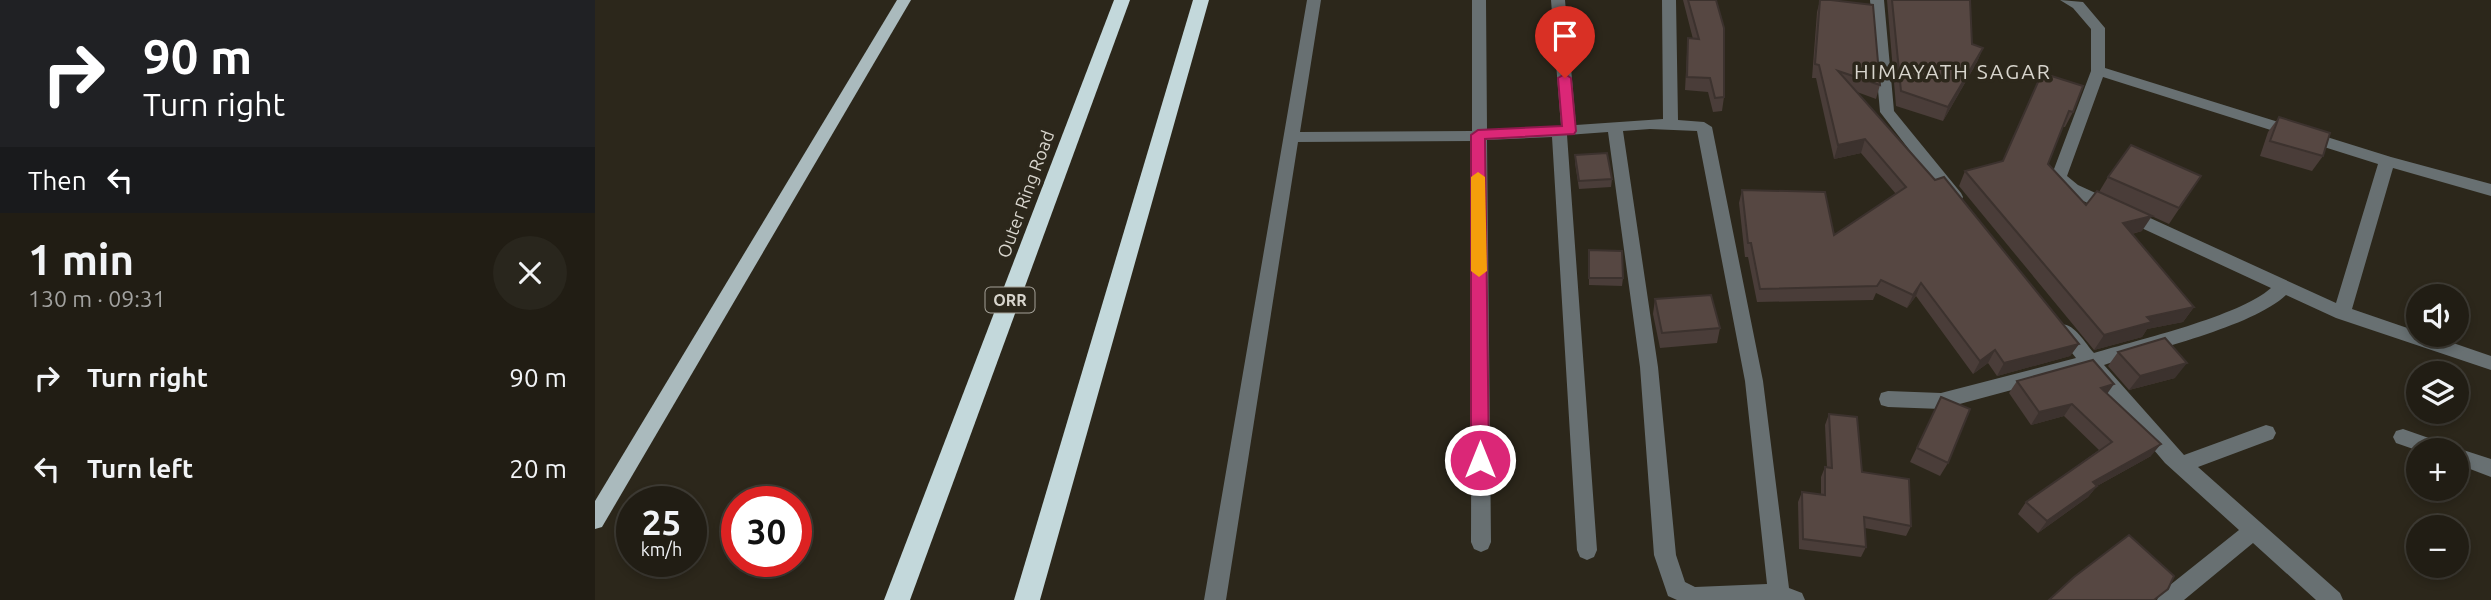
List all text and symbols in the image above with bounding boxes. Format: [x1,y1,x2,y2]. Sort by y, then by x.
pin [1535,6,1595,78]
icon: arrive [1546,17,1584,55]
icon: right [28,28,119,119]
text: 90 m [143,28,252,83]
district label: HIMAYATH SAGAR [1854,59,2052,83]
text: Turn right [143,86,285,122]
street label: Outer Ring Road [993,128,1057,260]
icon: left [101,161,139,199]
text: Then [28,166,87,195]
text: 1 min [28,236,134,283]
button: close [493,236,567,310]
map controls [2406,284,2469,578]
button: sound [2406,284,2469,347]
text: 130 m · 09:31 [28,286,166,311]
road number: ORR [985,288,1035,312]
icon: right [28,359,66,397]
button: layers [2406,361,2469,424]
text: Turn right [87,363,208,392]
text: 90 m [509,363,567,392]
position arrow [1443,423,1517,497]
button: + [2406,438,2469,501]
icon: left [28,450,66,488]
text: Turn left [87,454,193,483]
text: 20 m [509,454,567,483]
speed limit sign: 30 [721,486,812,577]
text: 25 [642,502,681,542]
button: − [2406,515,2469,578]
text: km/h [641,539,682,559]

